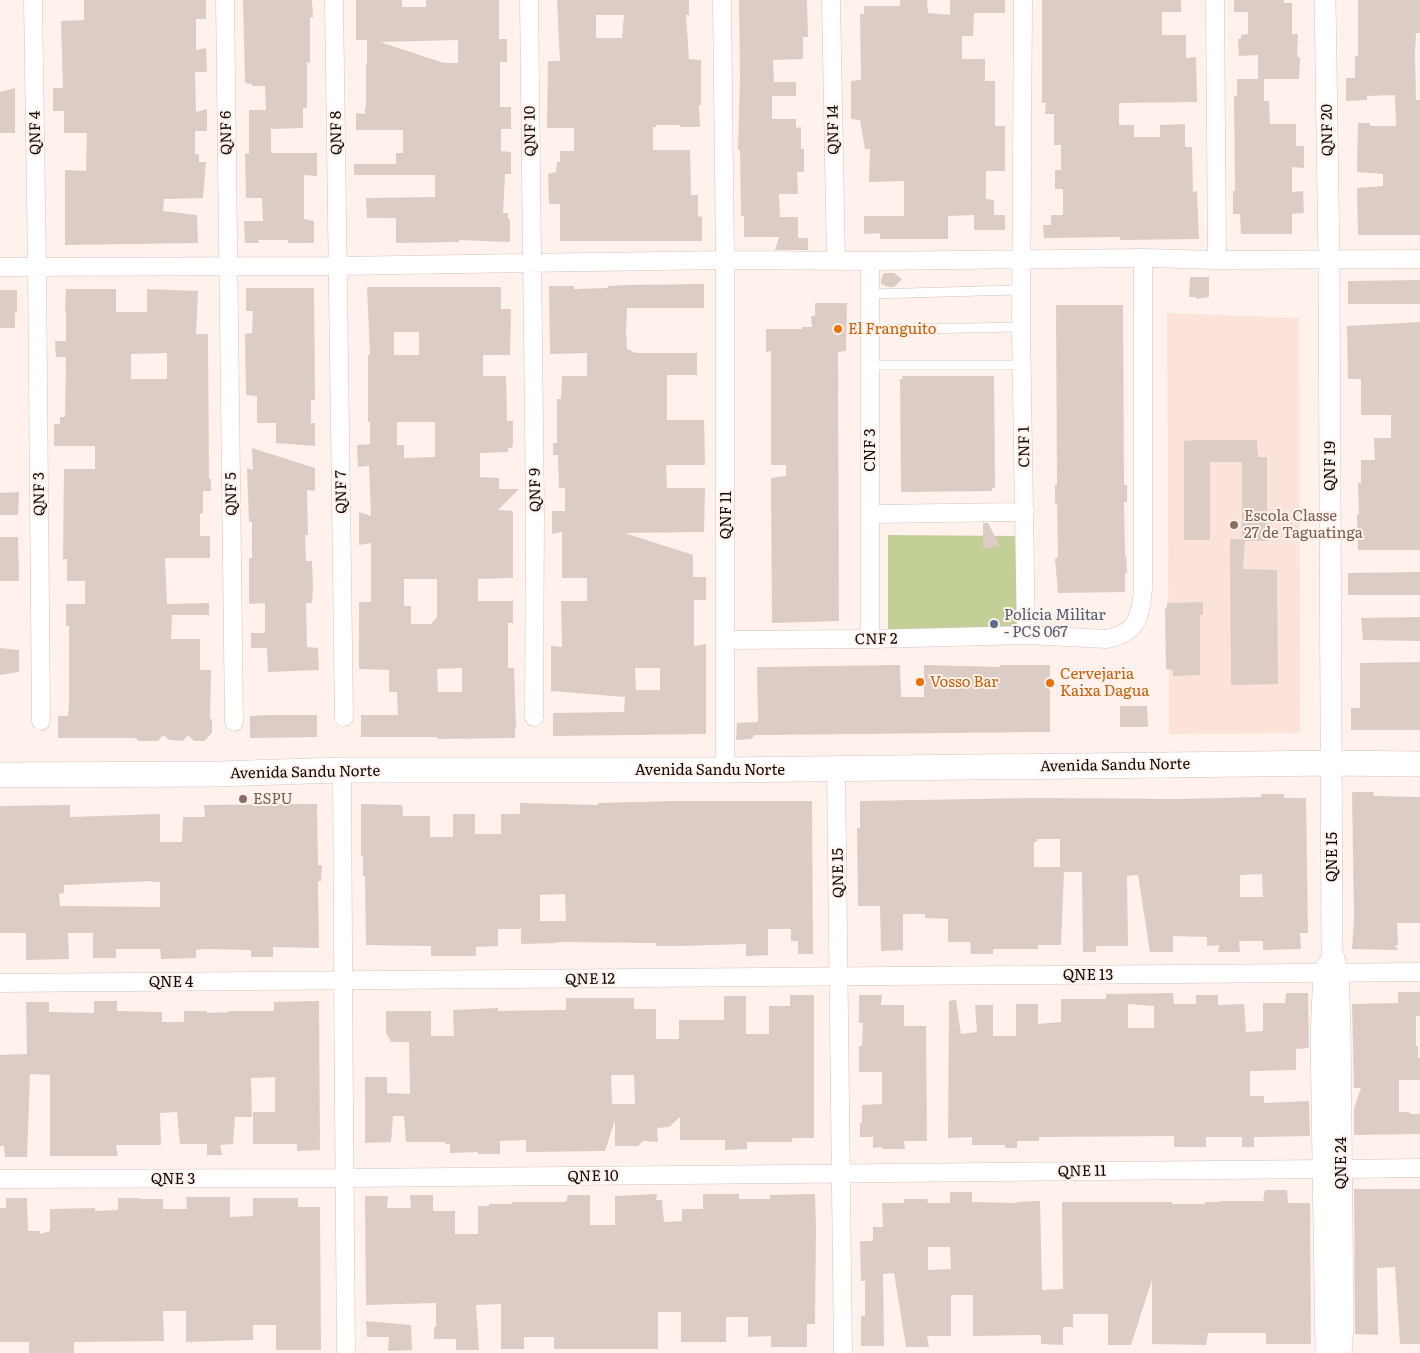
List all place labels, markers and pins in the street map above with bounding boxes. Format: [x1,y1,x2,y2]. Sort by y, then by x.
place label: El Franguito [848,316,937,339]
marker: El Franguito [832,323,844,335]
place label: Escola Classe 27 de Taguatinga [1244,503,1364,543]
marker: Escola Classe 27 de Taguatinga [1228,519,1240,531]
place label: Polícia Militar - PCS 067 [1004,602,1106,642]
marker: Polícia Militar - PCS 067 [988,618,1000,630]
place label: Cervejaria Kaixa Dagua [1060,661,1150,701]
place label: Vosso Bar [930,669,998,692]
marker: Vosso Bar [914,676,926,688]
marker: Cervejaria Kaixa Dagua [1044,677,1056,689]
place label: ESPU [253,786,293,809]
marker: ESPU [237,793,249,805]

